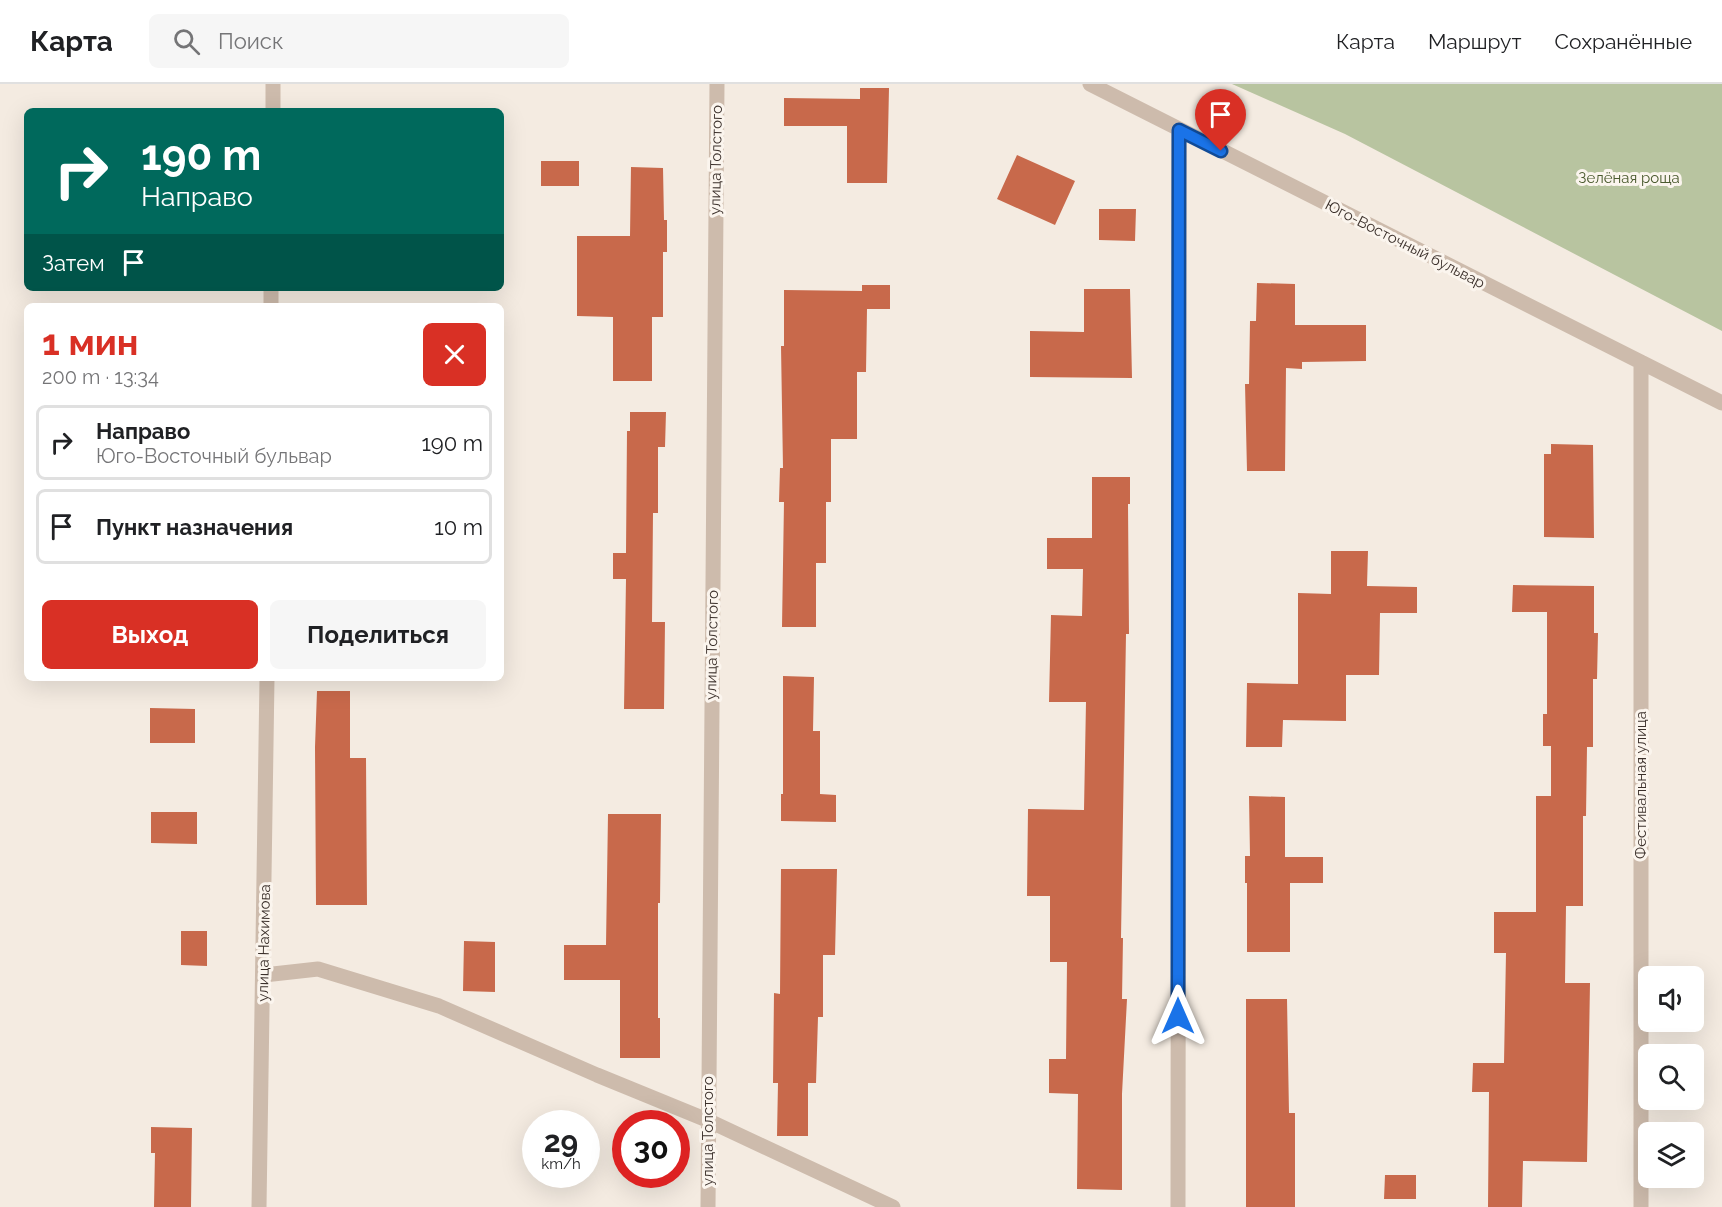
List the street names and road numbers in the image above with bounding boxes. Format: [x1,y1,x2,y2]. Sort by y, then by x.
street label: улица Толстого [706,105,726,215]
street label: Юго-Восточный бульвар [1322,196,1488,292]
street label: улица Толстого [702,590,722,700]
street label: Фестивальная улица [1632,711,1650,859]
street label: улица Нахимова [254,884,274,1002]
street label: улица Толстого [699,1076,717,1186]

